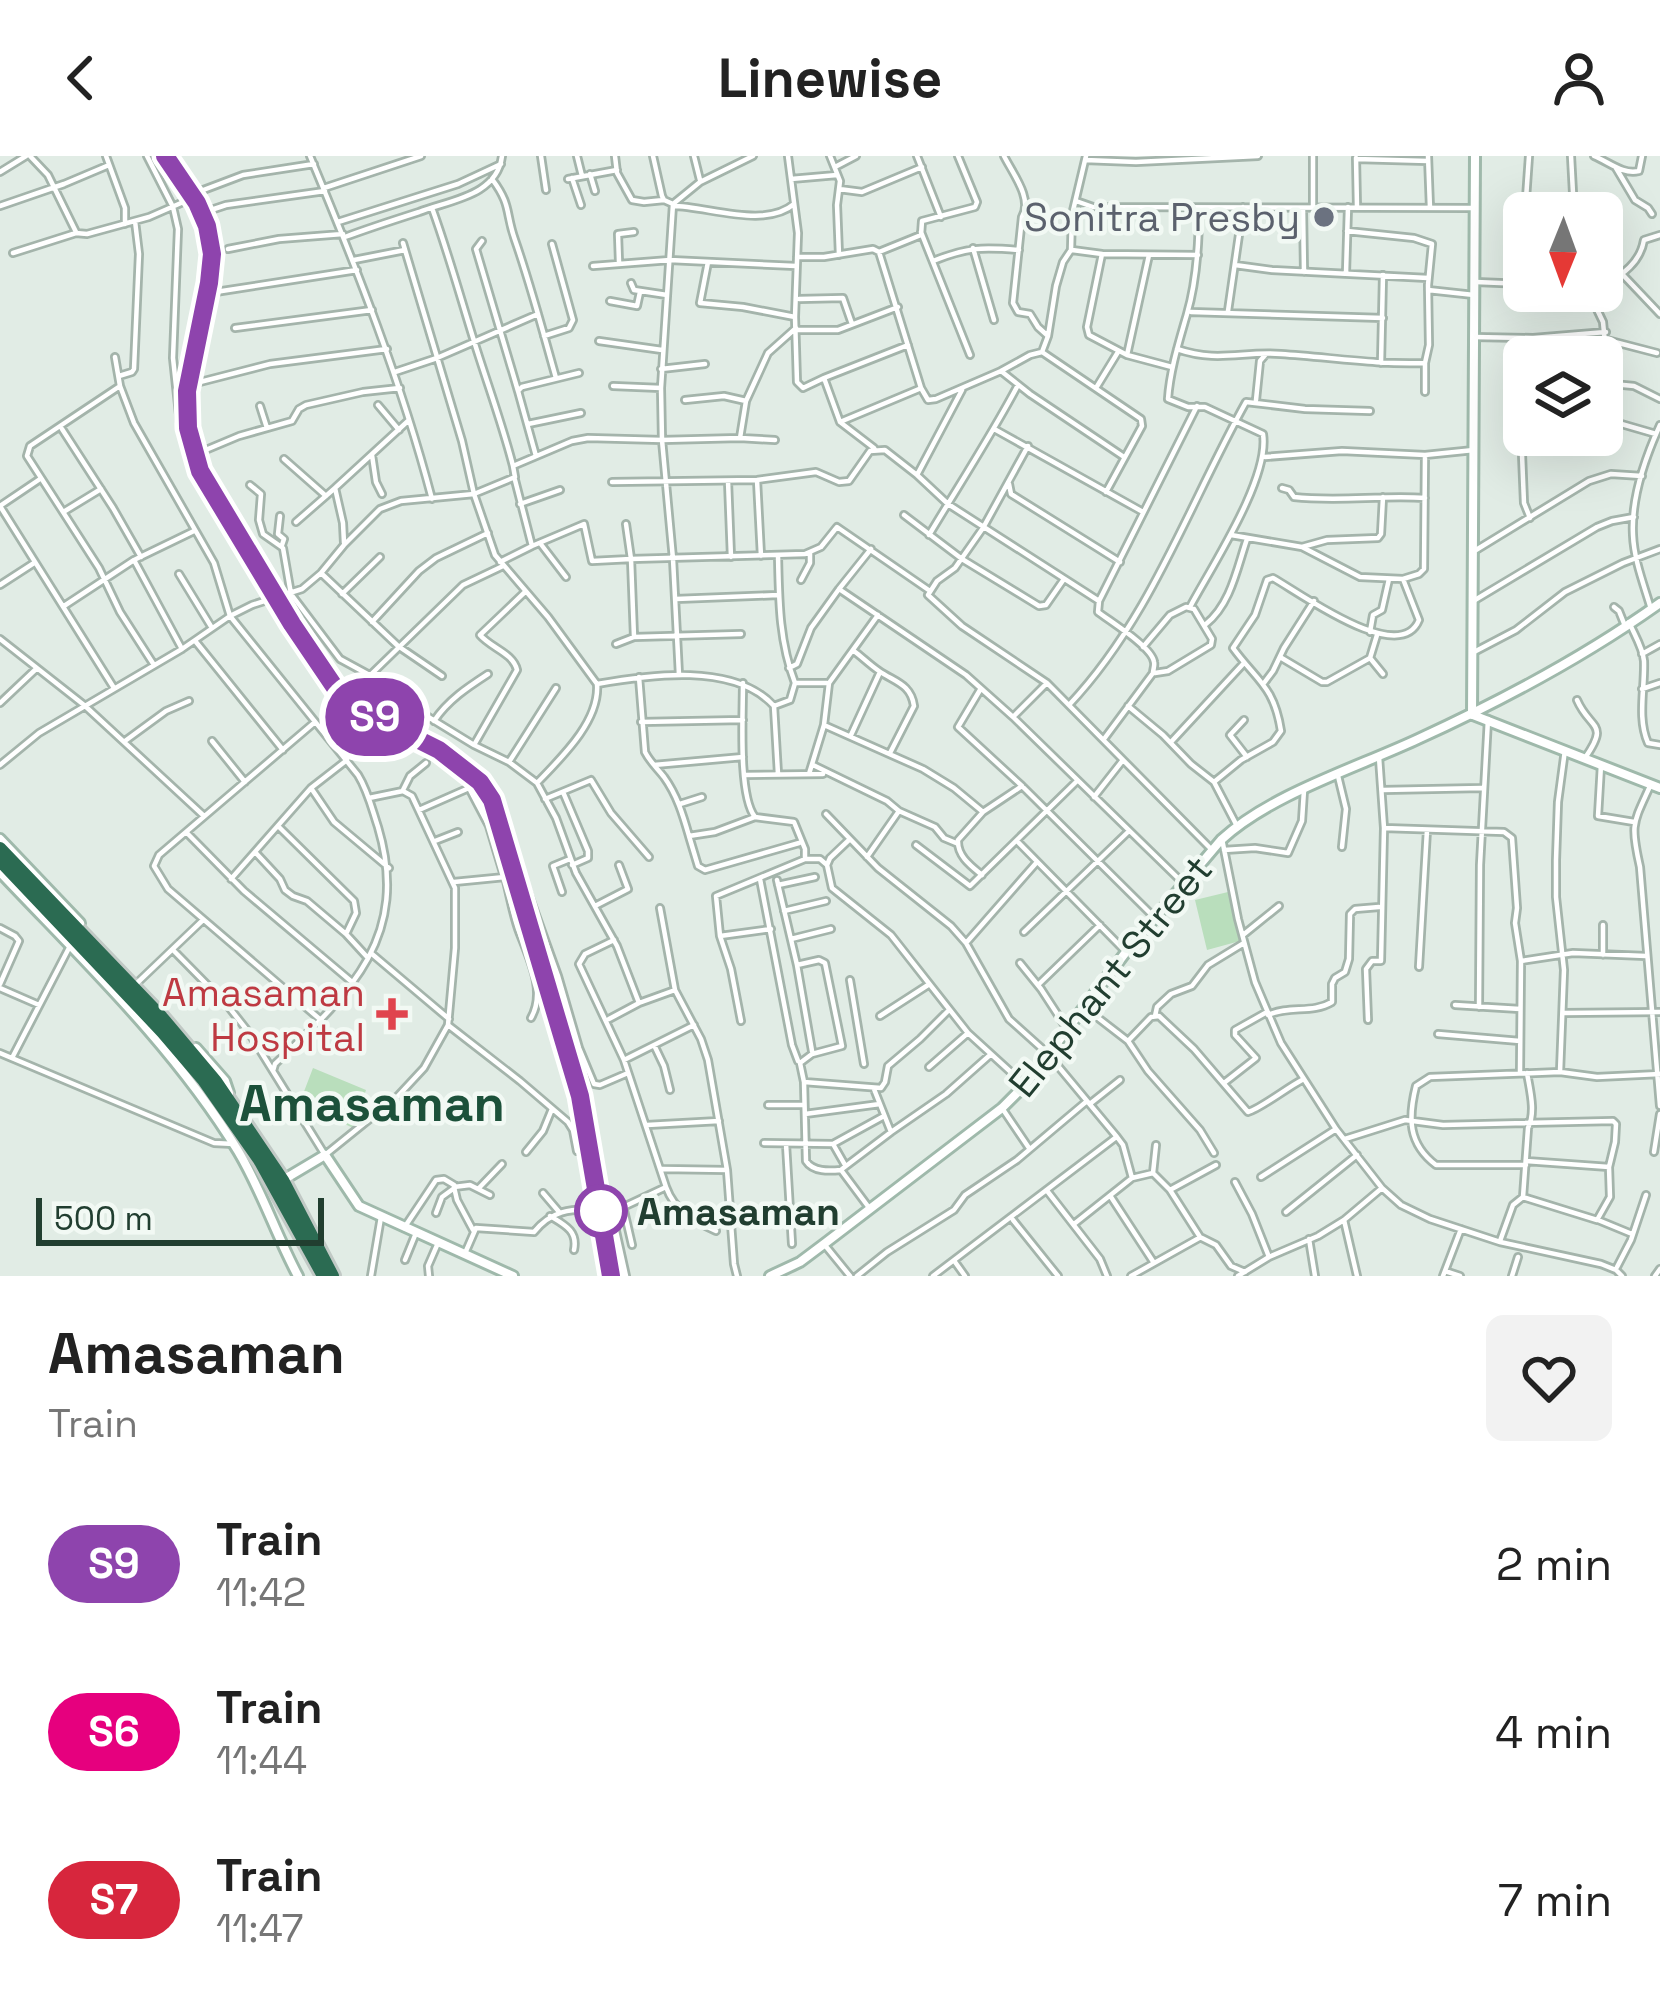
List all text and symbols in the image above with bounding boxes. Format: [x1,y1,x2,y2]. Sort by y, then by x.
text: Linewise [718,44,942,113]
icon: back [48,45,114,111]
icon: person [1546,45,1612,111]
north arrow [1503,192,1623,312]
map controls [1503,192,1623,456]
place label: Sonitra Presby [1024,193,1300,242]
marker: Sonitra Presby [1311,204,1337,230]
button: layers [1503,336,1623,456]
line badge: S9 [321,678,429,756]
text: S9 [349,690,401,743]
street label: Elephant Street [998,846,1223,1107]
place label: Amasaman Hospital [162,968,365,1062]
marker: Amasaman Hospital [376,998,408,1030]
district label: Amasaman [239,1071,505,1136]
marker: Amasaman [576,1186,626,1236]
place label: Amasaman [637,1187,840,1236]
scale bar [36,1192,324,1245]
text: 500 m [54,1198,153,1240]
button: heart [1486,1315,1612,1441]
text: Amasaman [48,1317,345,1390]
text: Train [48,1399,138,1448]
text: Train [216,1511,322,1568]
text: 2 min [1496,1536,1612,1593]
text: S9 [88,1537,140,1590]
text: 11:42 [216,1568,306,1617]
text: Train [216,1679,322,1736]
text: 4 min [1495,1704,1612,1761]
text: S6 [88,1705,140,1758]
text: 11:44 [216,1736,307,1785]
text: Train [216,1847,322,1904]
text: 7 min [1498,1872,1612,1929]
text: S7 [90,1873,138,1926]
text: 11:47 [216,1904,304,1953]

